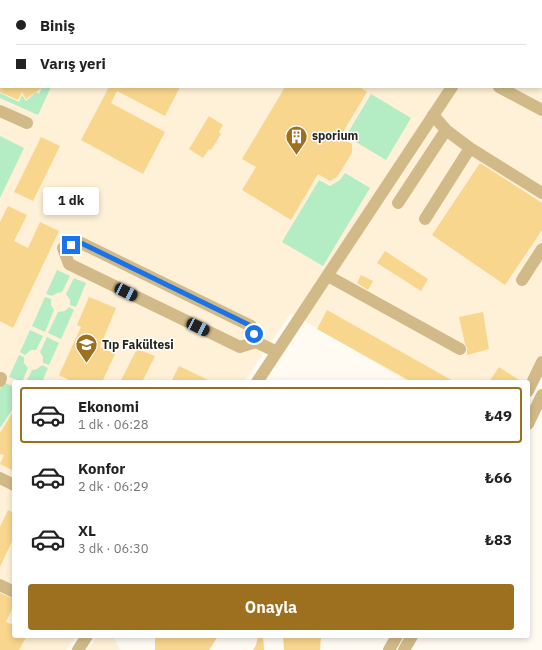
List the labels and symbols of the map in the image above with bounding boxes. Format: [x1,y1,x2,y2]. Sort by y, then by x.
building icon: sporium [284,123,310,156]
place label: sporium [312,128,358,143]
callout: 1 dk [43,187,99,215]
route end [62,236,80,254]
car [113,281,139,303]
car [185,316,211,338]
route start [245,325,263,343]
school or university icon: Tıp Fakültesi [74,332,100,365]
place label: Tıp Fakültesi [102,337,174,352]

